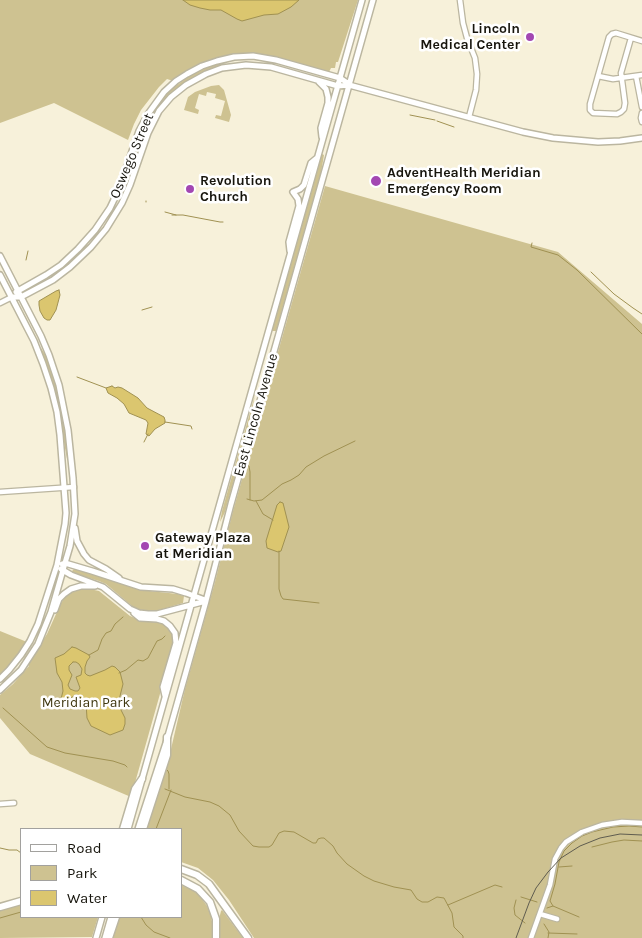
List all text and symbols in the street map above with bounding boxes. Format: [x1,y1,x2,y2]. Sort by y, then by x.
place label: Lincoln Medical Center [420,21,520,54]
marker: Lincoln Medical Center [524,31,536,43]
street label: Oswego Street [106,111,158,201]
place label: AdventHealth Meridian Emergency Room [387,165,541,198]
place label: Revolution Church [200,173,271,206]
marker: AdventHealth Meridian Emergency Room [369,174,383,188]
marker: Revolution Church [184,183,196,195]
street label: East Lincoln Avenue [230,351,282,479]
place label: Gateway Plaza at Meridian [155,530,251,562]
marker: Gateway Plaza at Meridian [139,540,151,552]
park label: Meridian Park [42,695,130,711]
legend [20,828,182,918]
text: Road [67,839,102,857]
text: Park [67,864,97,882]
text: Water [67,889,107,907]

